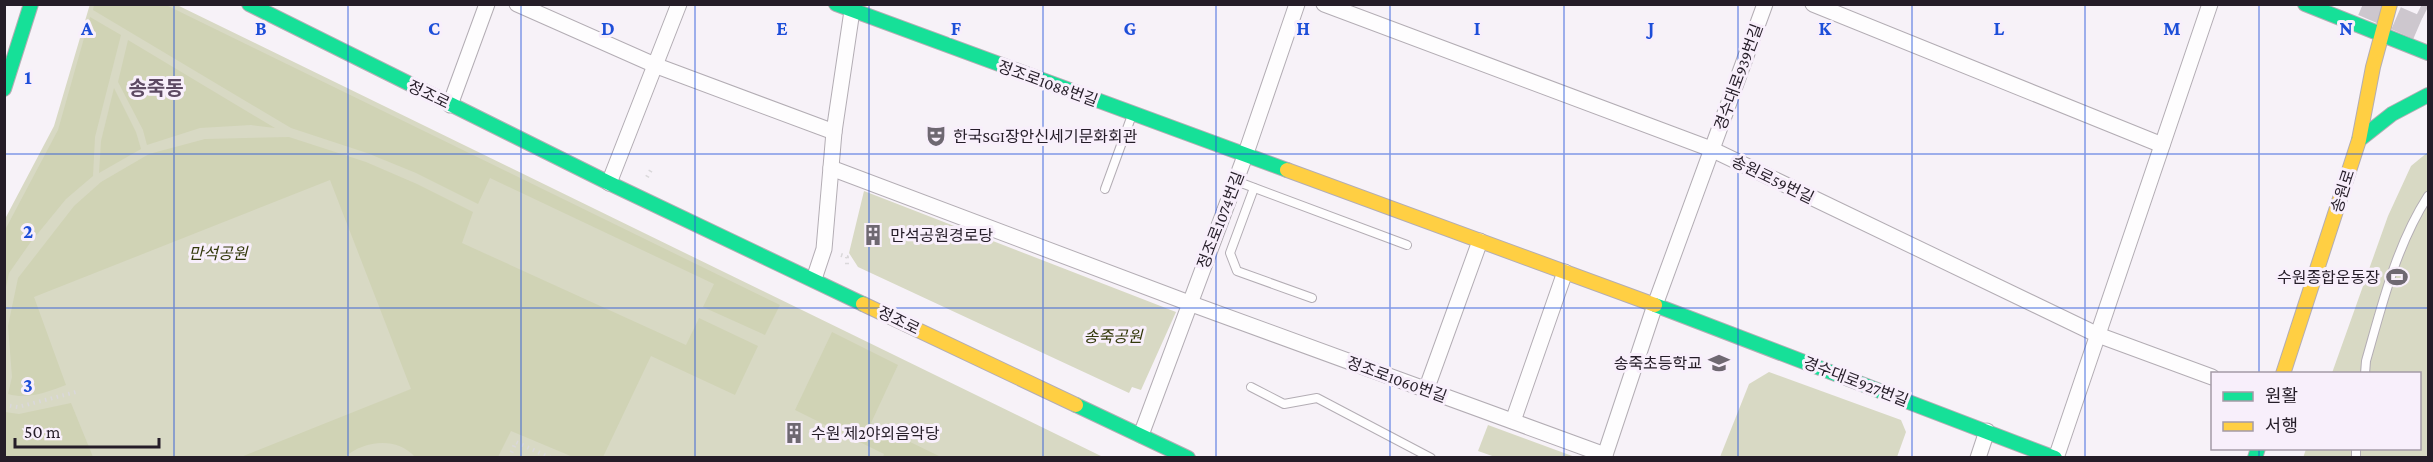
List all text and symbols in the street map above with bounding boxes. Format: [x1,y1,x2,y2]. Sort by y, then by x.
text: A [80,17,94,39]
text: B [255,17,267,39]
text: C [428,17,440,39]
text: D [601,17,615,39]
text: E [776,17,788,39]
text: F [951,17,962,39]
text: G [1124,17,1137,39]
text: H [1296,17,1310,39]
text: I [1474,17,1481,39]
text: J [1646,17,1655,39]
text: K [1819,17,1833,39]
text: L [1994,17,2005,39]
text: M [2163,17,2181,39]
text: N [2339,17,2353,39]
street label: 경수대로939번길 [1711,22,1766,133]
street label: 정조로1088번길 [995,57,1100,109]
text: 1 [24,66,32,88]
district label: 송죽동 [128,77,184,99]
street label: 정조로 [405,77,453,112]
theatre icon: 한국SGI장안신세기문화회관 [924,124,948,148]
place label: 한국SGI장안신세기문화회관 [953,128,1138,145]
street label: 송원로59번길 [1729,152,1817,207]
street label: 송원로 [2328,167,2357,215]
street label: 정조로1074번길 [1194,169,1247,271]
text: 2 [23,220,33,242]
building icon: 만석공원경로당 [861,223,885,247]
place label: 만석공원경로당 [890,227,993,244]
park label: 만석공원 [189,245,249,262]
sports icon: 수원종합운동장 [2385,265,2409,289]
place label: 수원종합운동장 [2277,269,2380,286]
street label: 정조로 [875,303,923,338]
park label: 송죽공원 [1084,328,1144,345]
school or university icon: 송죽초등학교 [1707,351,1731,375]
street label: 정조로1060번길 [1345,354,1449,405]
street label: 경수대로927번길 [1801,354,1911,409]
place label: 송죽초등학교 [1614,355,1702,372]
legend [2211,372,2421,450]
text: 3 [23,374,33,396]
text: 원활 [2265,386,2298,406]
scale bar [15,411,159,449]
text: 서행 [2265,416,2298,436]
building icon: 수원 제2야외음악당 [782,421,806,445]
text: 50 m [24,422,61,442]
place label: 수원 제2야외음악당 [811,425,940,442]

